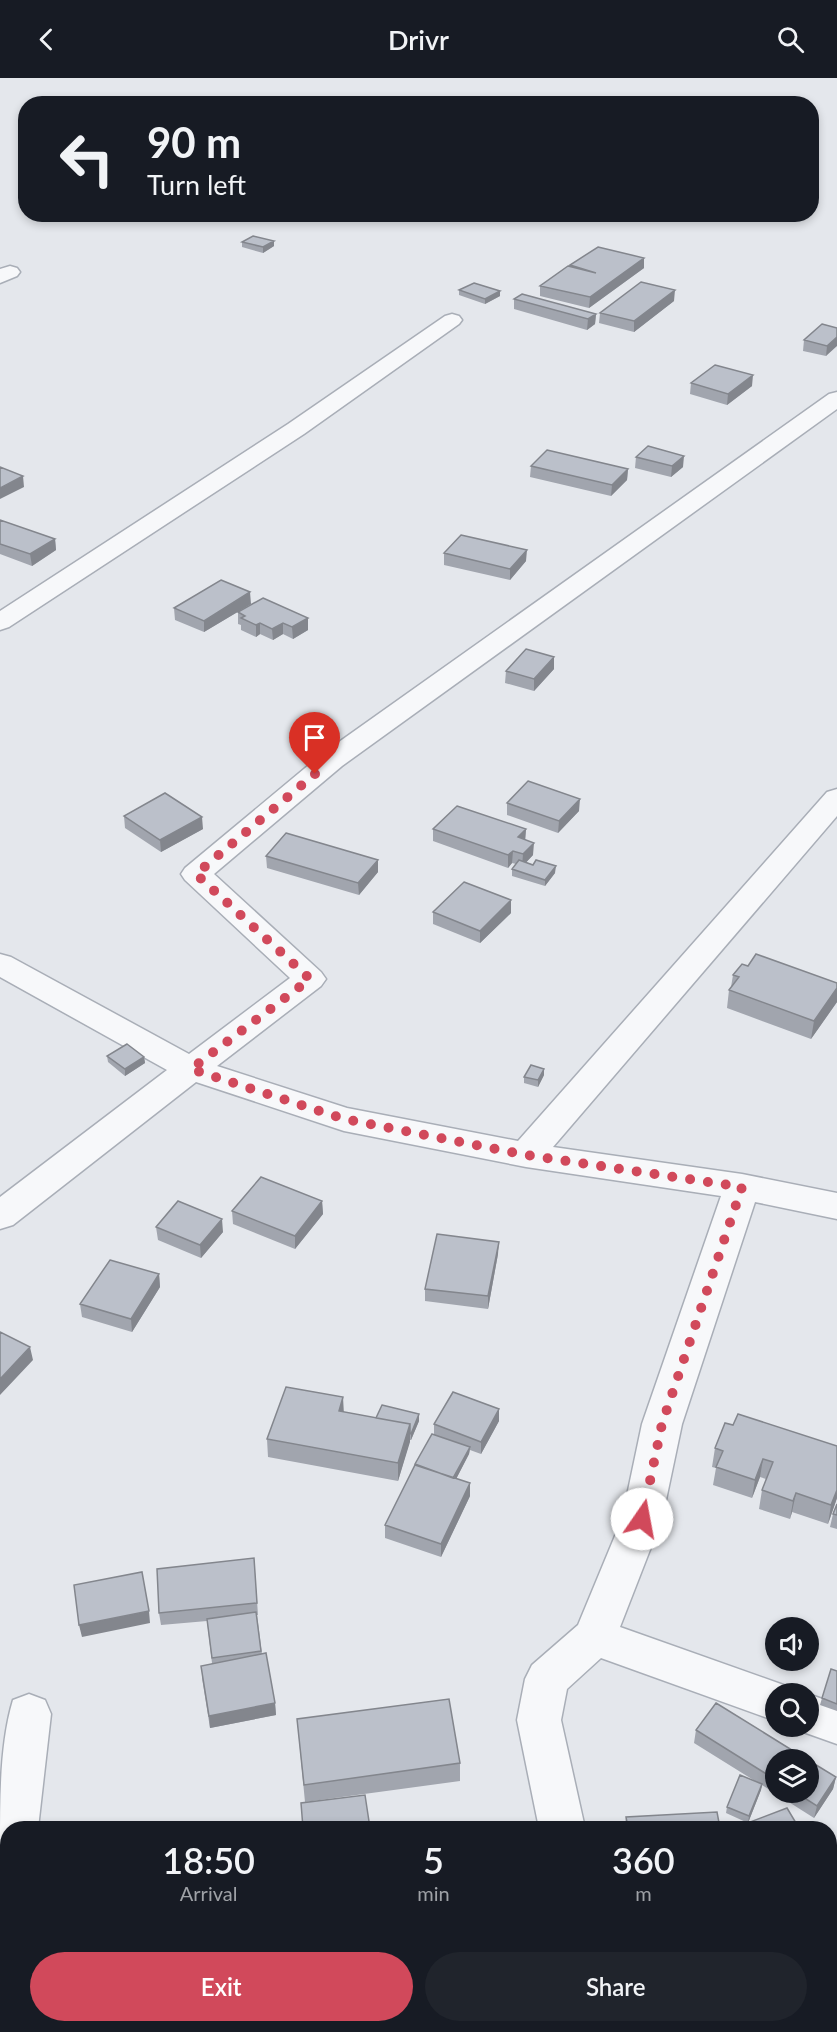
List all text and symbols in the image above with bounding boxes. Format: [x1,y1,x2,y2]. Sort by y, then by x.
icon: back [30,23,63,56]
text: Drivr [388,23,449,56]
icon: search [774,23,807,56]
text: 90 m [147,117,241,167]
icon: left [48,120,126,198]
text: Turn left [147,168,246,201]
pin [289,712,340,774]
icon: arrive [298,721,331,754]
position arrow [610,1487,674,1551]
map controls [765,1617,819,1803]
button: sound [765,1617,819,1671]
button: search [765,1683,819,1737]
button: layers [765,1749,819,1803]
text: 18:50 [162,1838,255,1882]
text: 5 [423,1838,444,1882]
text: 360 [612,1838,675,1882]
text: Arrival [180,1881,237,1905]
text: min [417,1881,450,1905]
text: m [635,1881,652,1905]
button: Exit [30,1952,413,2021]
button: Share [425,1952,807,2021]

